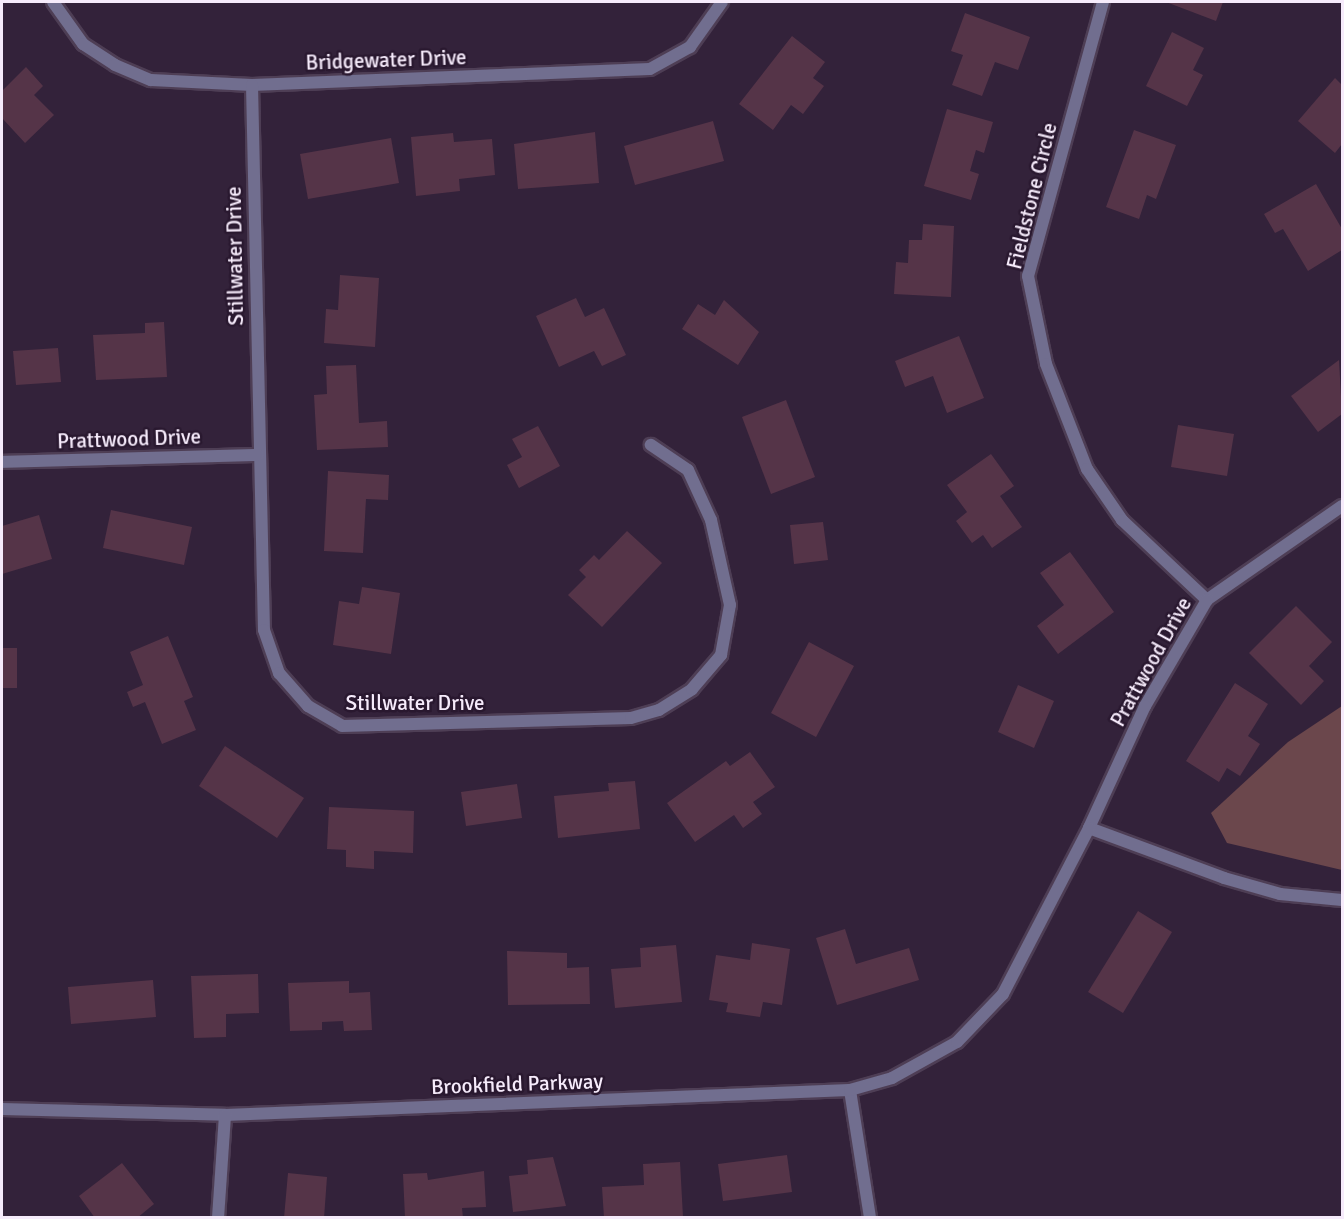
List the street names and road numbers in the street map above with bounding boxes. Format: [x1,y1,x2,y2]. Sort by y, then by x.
street label: Bridgewater Drive [305,45,467,75]
street label: Fieldstone Circle [1002,120,1062,272]
street label: Stillwater Drive [221,186,249,326]
street label: Prattwood Drive [57,424,201,454]
street label: Prattwood Drive [1105,593,1197,731]
street label: Stillwater Drive [345,690,485,716]
street label: Brookfield Parkway [431,1068,603,1100]

